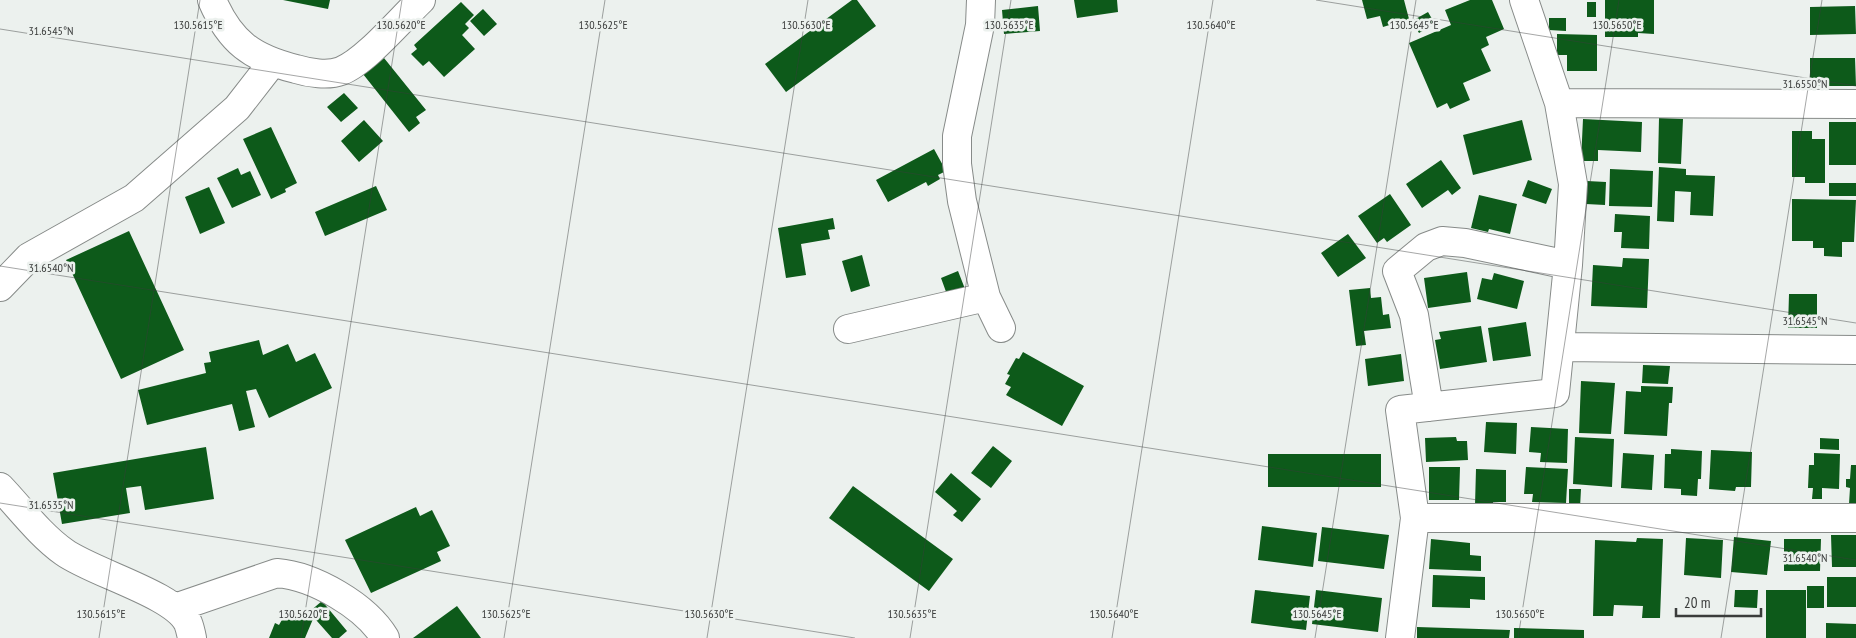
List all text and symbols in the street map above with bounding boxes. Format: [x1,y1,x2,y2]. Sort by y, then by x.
text: 130.5615°E [173,17,223,32]
text: 130.5620°E [376,17,426,32]
text: 130.5625°E [578,17,628,32]
text: 130.5630°E [781,17,831,32]
text: 130.5635°E [984,17,1034,32]
text: 130.5640°E [1186,17,1236,32]
text: 130.5645°E [1389,17,1439,32]
text: 130.5650°E [1592,17,1642,32]
text: 31.6545°N [28,23,74,38]
text: 31.6550°N [1782,76,1828,91]
text: 31.6540°N [28,260,74,275]
text: 31.6545°N [1782,313,1828,328]
text: 31.6535°N [28,497,74,512]
text: 31.6540°N [1782,550,1828,565]
scale bar [1676,586,1761,618]
text: 20 m [1684,593,1710,612]
text: 130.5615°E [76,606,126,621]
text: 130.5620°E [278,606,328,621]
text: 130.5625°E [481,606,531,621]
text: 130.5630°E [684,606,734,621]
text: 130.5635°E [887,606,937,621]
text: 130.5640°E [1089,606,1139,621]
text: 130.5645°E [1292,606,1342,621]
text: 130.5650°E [1495,606,1545,621]

